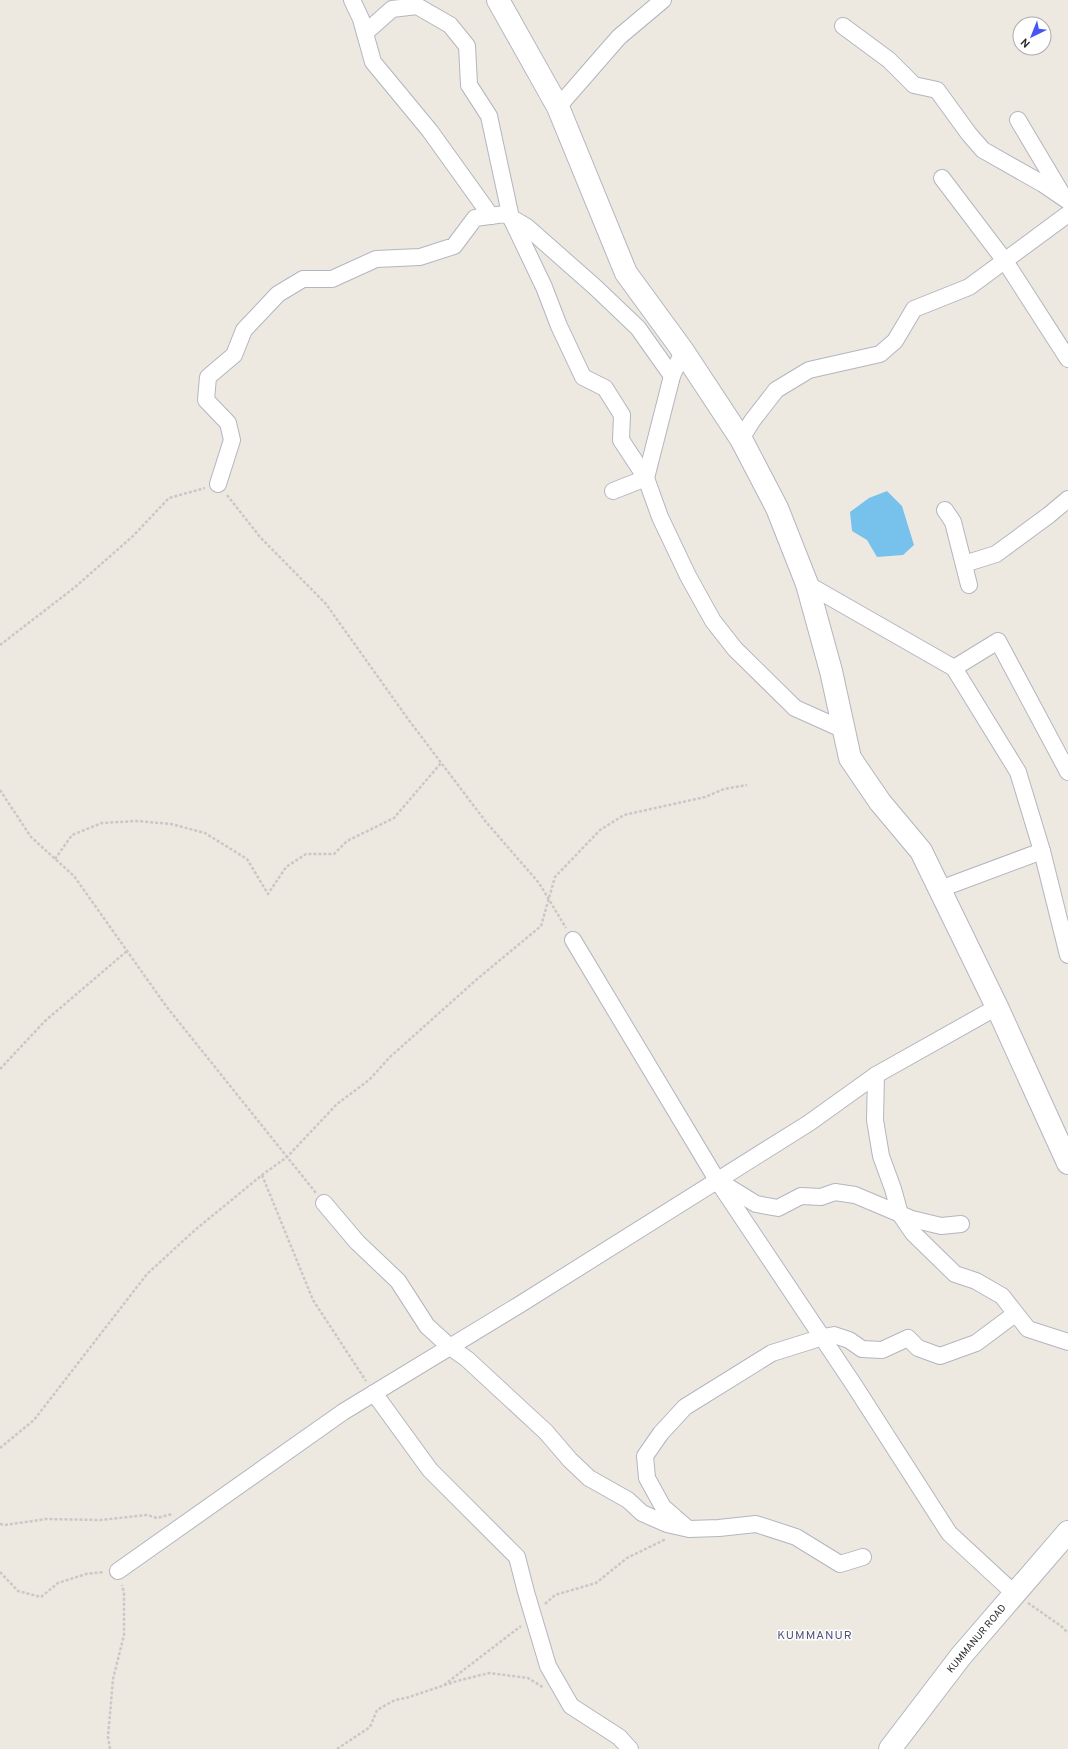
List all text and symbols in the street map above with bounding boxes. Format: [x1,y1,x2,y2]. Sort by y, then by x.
north arrow [1012,16,1052,56]
text: N [1018,35,1034,50]
street label: KUMMANUR ROAD [945,1602,1010,1676]
district label: KUMMANUR [777,1628,853,1644]

